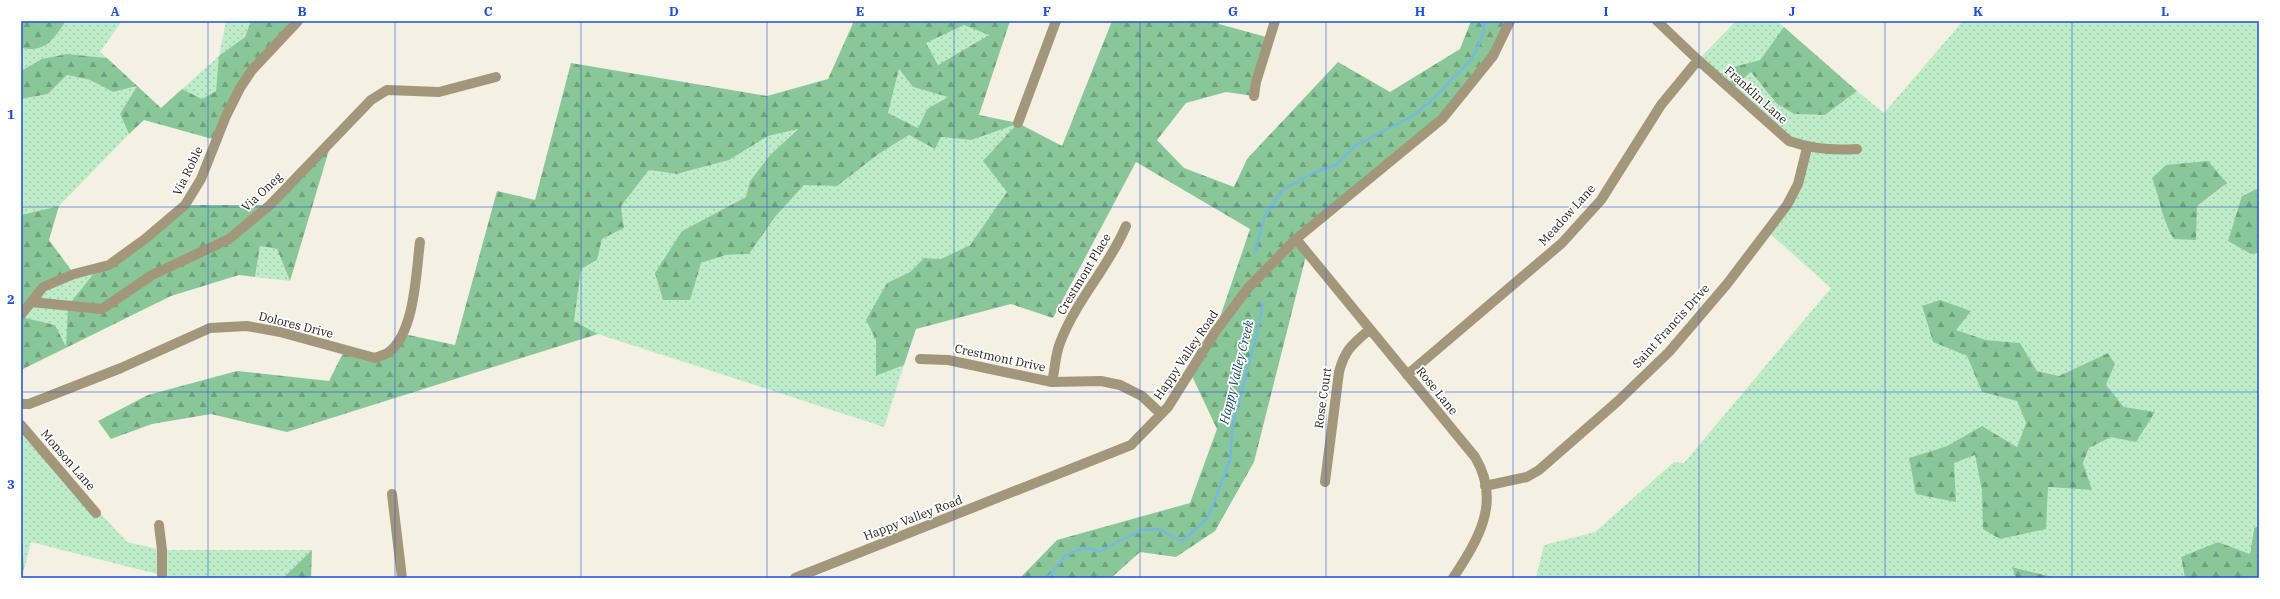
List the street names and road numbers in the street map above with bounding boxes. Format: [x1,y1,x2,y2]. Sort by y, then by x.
street label: Franklin Lane [1722,62,1791,127]
street label: Via Roble [169,144,206,198]
street label: Via Oneg [238,169,285,214]
street label: Meadow Lane [1535,181,1598,248]
street label: Crestmont Place [1053,230,1114,317]
street label: Saint Francis Drive [1629,281,1712,371]
street label: Happy Valley Road [1150,307,1221,402]
street label: Dolores Drive [257,308,335,341]
street label: Crestmont Drive [953,341,1047,374]
street label: Rose Lane [1413,364,1461,418]
street label: Rose Court [1311,367,1334,429]
street label: Monson Lane [38,426,99,493]
street label: Happy Valley Road [861,492,965,543]

